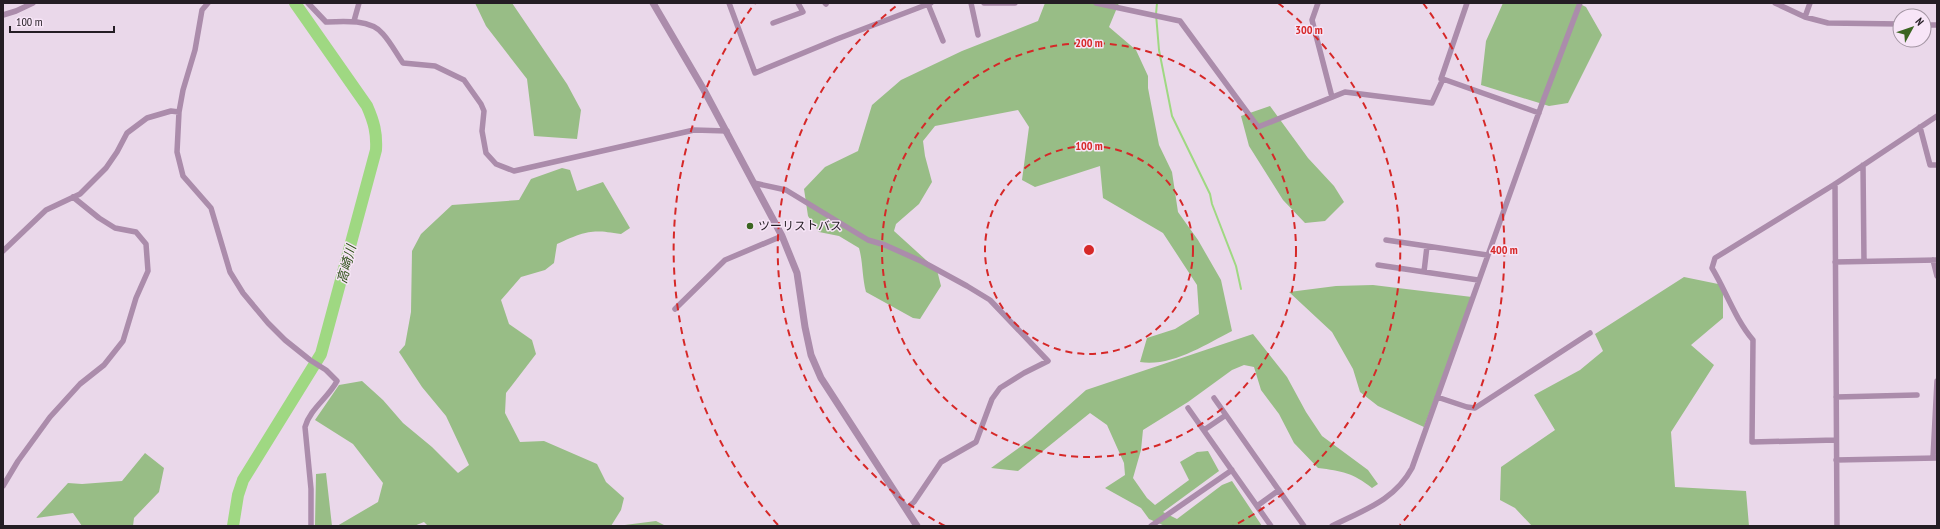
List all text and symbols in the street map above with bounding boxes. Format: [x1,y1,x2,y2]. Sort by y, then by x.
scale bar [10,8,114,34]
north arrow [1892,8,1932,48]
text: 100 m [16,14,43,29]
text: N [1912,15,1927,28]
text: 300 m [1295,22,1323,37]
text: 200 m [1075,35,1103,50]
text: 100 m [1075,138,1103,153]
place label: ツーリストバス [758,218,842,233]
marker: ツーリストバス [745,221,755,231]
water label: 高崎川 [333,241,360,285]
text: 400 m [1490,242,1518,257]
centre of rings [1082,243,1096,257]

